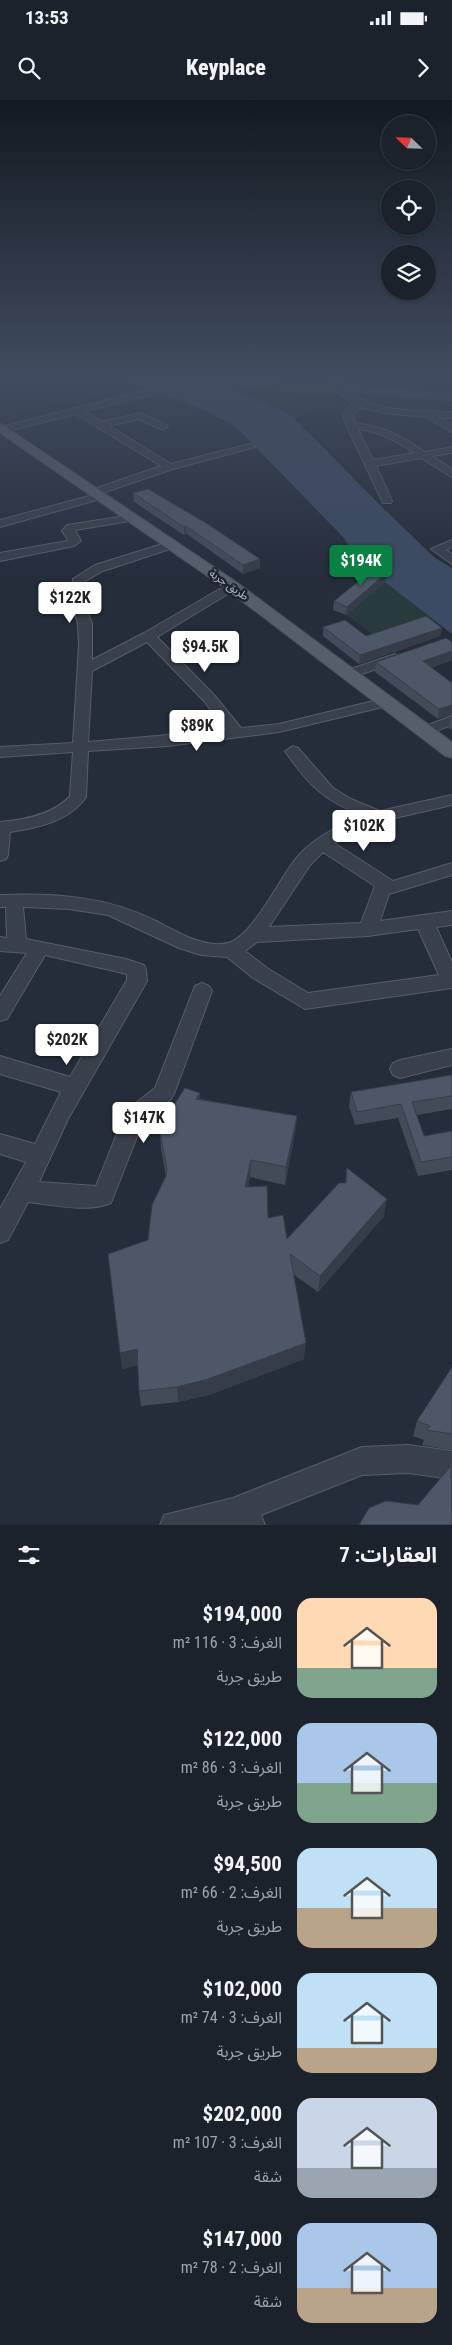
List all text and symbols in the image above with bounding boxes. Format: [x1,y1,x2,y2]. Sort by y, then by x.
text: 13:53 [25,6,69,29]
icon: search [15,54,43,82]
icon: forward [409,54,437,82]
text: Keyplace [186,55,266,80]
north arrow [381,115,436,170]
map controls [381,115,436,300]
button: locate [381,180,436,235]
button: layers [381,245,436,300]
pin: $194K [326,544,396,587]
text: $194K [340,551,382,570]
street label: طريق جربة [207,567,251,603]
pin: $122K [35,582,105,624]
text: $122K [49,588,91,607]
pin: $94.5K [164,630,246,673]
text: $94.5K [182,637,228,656]
pin: $89K [167,710,227,752]
text: $89K [180,716,214,735]
pin: $102K [329,810,399,852]
text: $102K [343,816,385,835]
pin: $202K [32,1024,102,1066]
text: $202K [46,1030,88,1049]
pin: $147K [109,1102,179,1144]
text: $147K [123,1108,165,1127]
icon: filters [15,1541,43,1569]
text: العقارات: 7 [339,1543,437,1567]
text: $194,000 [203,1602,282,1626]
icon: home [337,1618,397,1678]
text: الغرف: 3 · 116 m² [173,1633,282,1652]
text: طريق جربة [217,1667,282,1686]
text: $122,000 [203,1727,282,1751]
icon: home [337,1743,397,1803]
text: الغرف: 3 · 86 m² [181,1758,282,1777]
text: طريق جربة [217,1792,282,1811]
text: $94,500 [213,1852,282,1876]
icon: home [337,1868,397,1928]
text: الغرف: 2 · 66 m² [181,1883,282,1902]
text: طريق جربة [217,1917,282,1936]
text: $102,000 [203,1977,282,2001]
icon: home [337,1993,397,2053]
text: الغرف: 3 · 74 m² [181,2008,282,2027]
text: طريق جربة [217,2042,282,2061]
text: $202,000 [203,2102,282,2126]
icon: home [337,2118,397,2178]
text: الغرف: 3 · 107 m² [173,2133,282,2152]
text: شقة [254,2167,282,2186]
text: $147,000 [203,2227,282,2251]
icon: home [337,2243,397,2303]
text: الغرف: 2 · 78 m² [181,2258,282,2277]
text: شقة [254,2292,282,2311]

